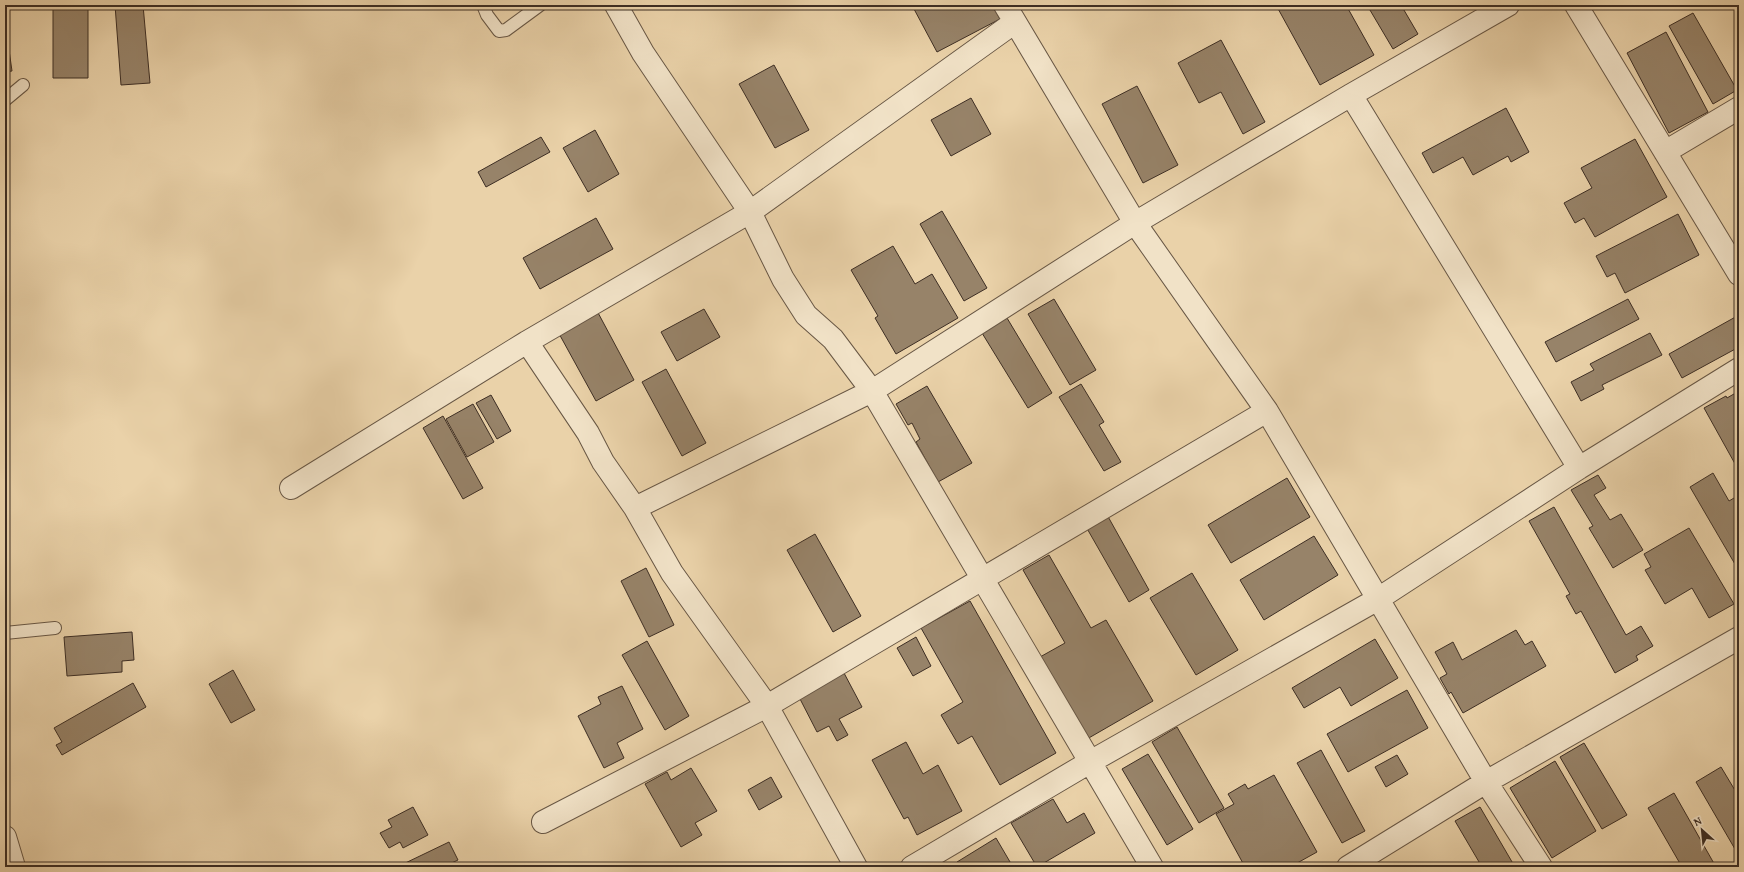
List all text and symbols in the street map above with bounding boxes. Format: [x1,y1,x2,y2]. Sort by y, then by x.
north arrow [1682,810,1722,850]
text: N [1691,812,1705,830]

